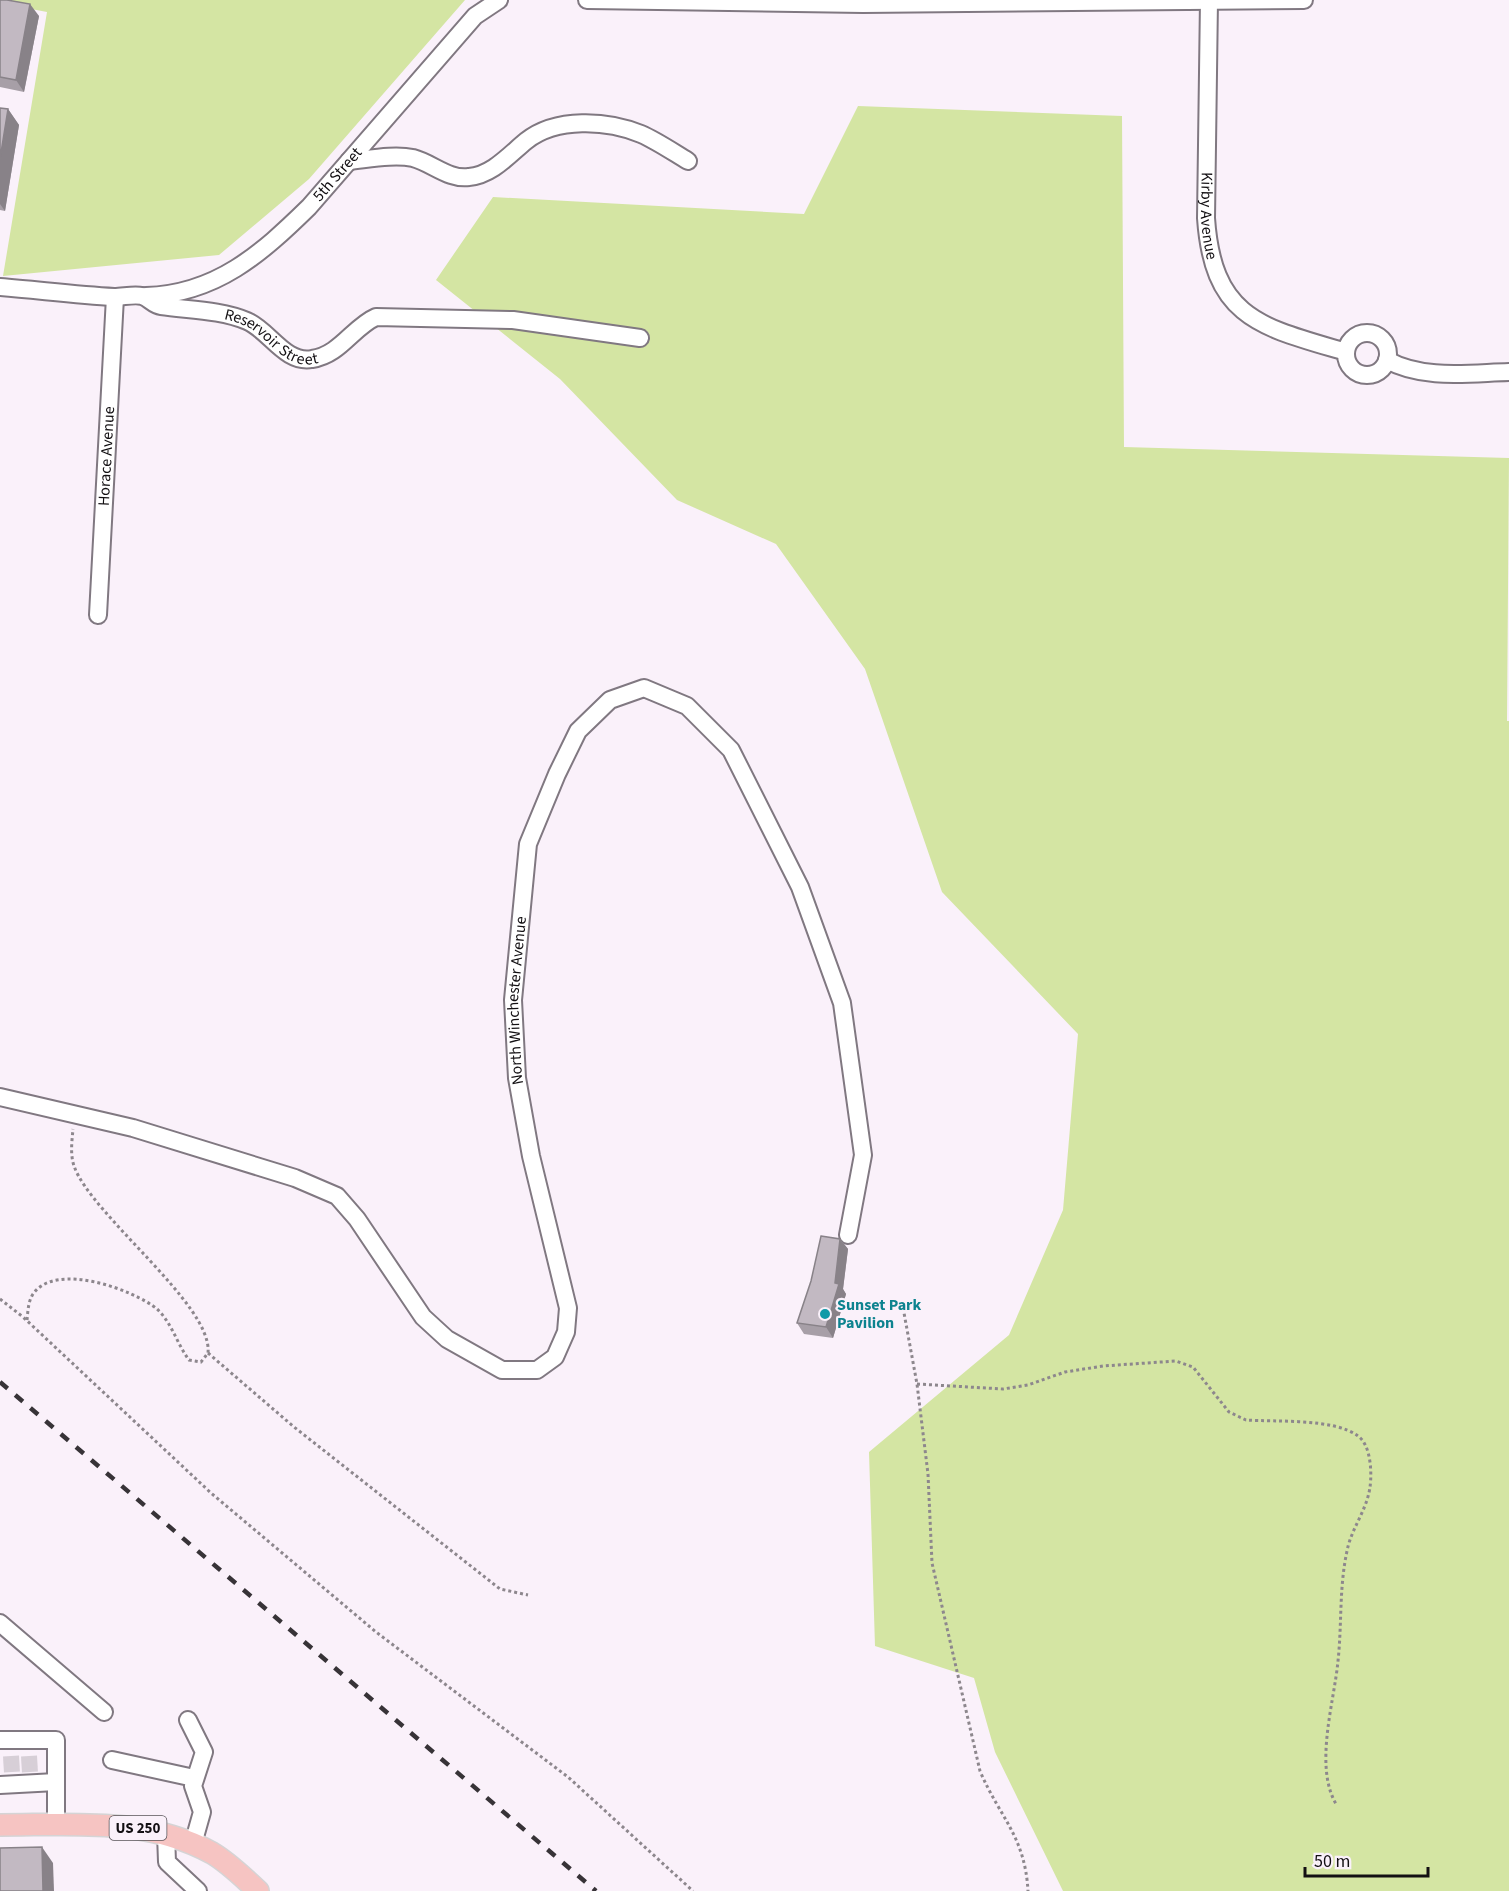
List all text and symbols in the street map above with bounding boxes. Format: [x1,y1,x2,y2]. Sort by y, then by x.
street label: 5th Street [308,142,368,206]
street label: Kirby Avenue [1195,172,1223,262]
street label: Reservoir Street [222,304,321,371]
street label: Horace Avenue [93,406,120,507]
street label: North Winchester Avenue [502,915,532,1087]
place label: Sunset Park Pavilion [837,1294,921,1334]
marker: Sunset Park Pavilion [818,1307,832,1321]
road number: US 250 [110,1816,166,1840]
scale bar [1305,1840,1428,1878]
text: 50 m [1314,1849,1350,1874]

